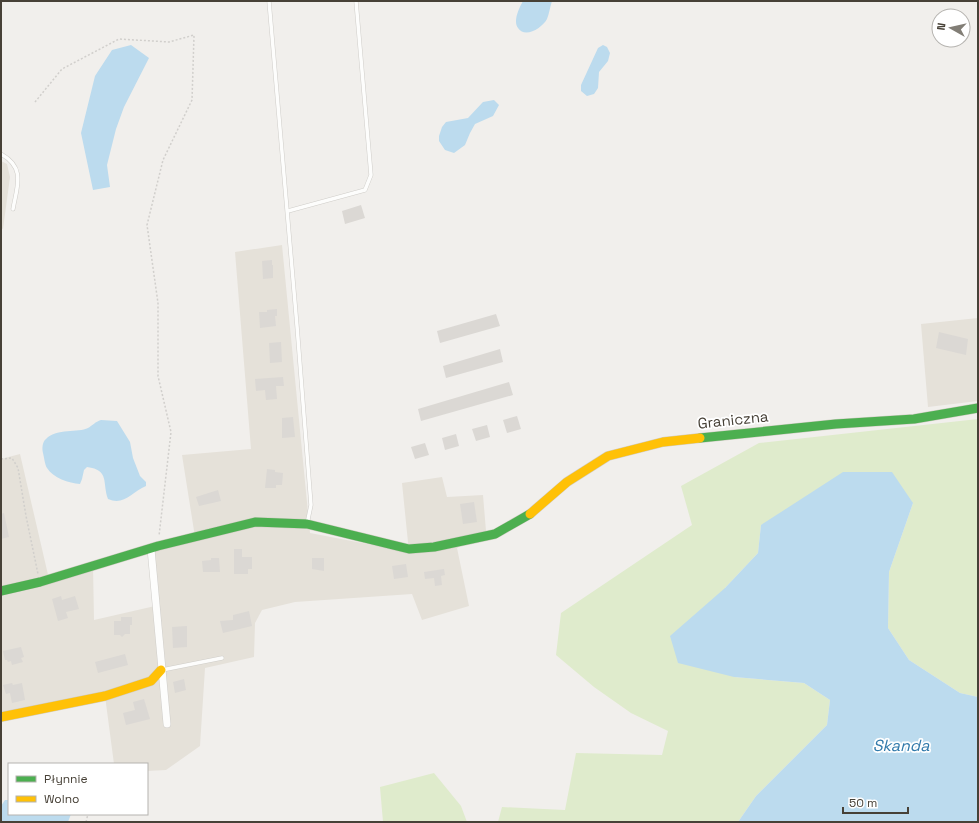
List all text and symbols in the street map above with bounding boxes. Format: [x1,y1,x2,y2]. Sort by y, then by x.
north arrow [931,8,971,48]
text: N [934,22,949,31]
street label: Graniczna [697,406,770,433]
water label: Skanda [873,735,930,756]
legend [8,763,148,815]
text: Płynnie [44,771,88,787]
scale bar [843,789,908,815]
text: Wolno [44,791,79,807]
text: 50 m [849,795,877,811]

